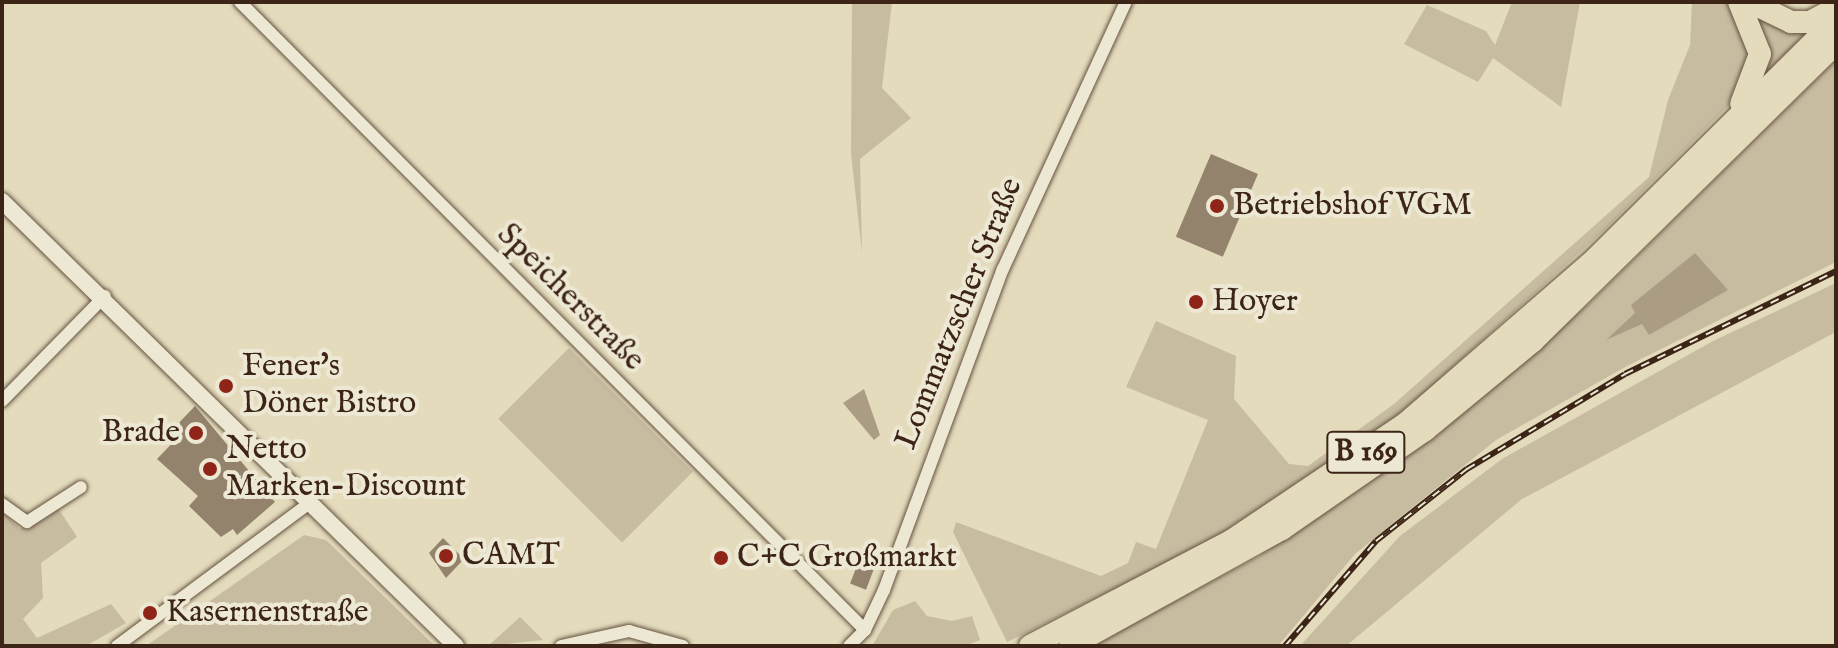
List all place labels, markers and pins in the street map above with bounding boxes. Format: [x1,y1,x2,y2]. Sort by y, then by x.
place label: Betriebshof VGM [1233,187,1472,225]
marker: Betriebshof VGM [1208,197,1226,215]
place label: Hoyer [1212,283,1298,321]
marker: Hoyer [1187,293,1205,311]
place label: Fener's Döner Bistro [242,349,416,424]
marker: Fener's Döner Bistro [217,377,235,395]
place label: Brade [102,414,180,452]
marker: Brade [187,424,205,442]
place label: Netto Marken-Discount [226,432,466,507]
marker: Netto Marken-Discount [201,460,219,478]
place label: CAMT [462,537,560,575]
place label: C+C Großmarkt [737,539,957,577]
marker: CAMT [437,547,455,565]
marker: C+C Großmarkt [712,549,730,567]
place label: Kasernenstraße [166,594,368,632]
marker: Kasernenstraße [141,604,159,622]

